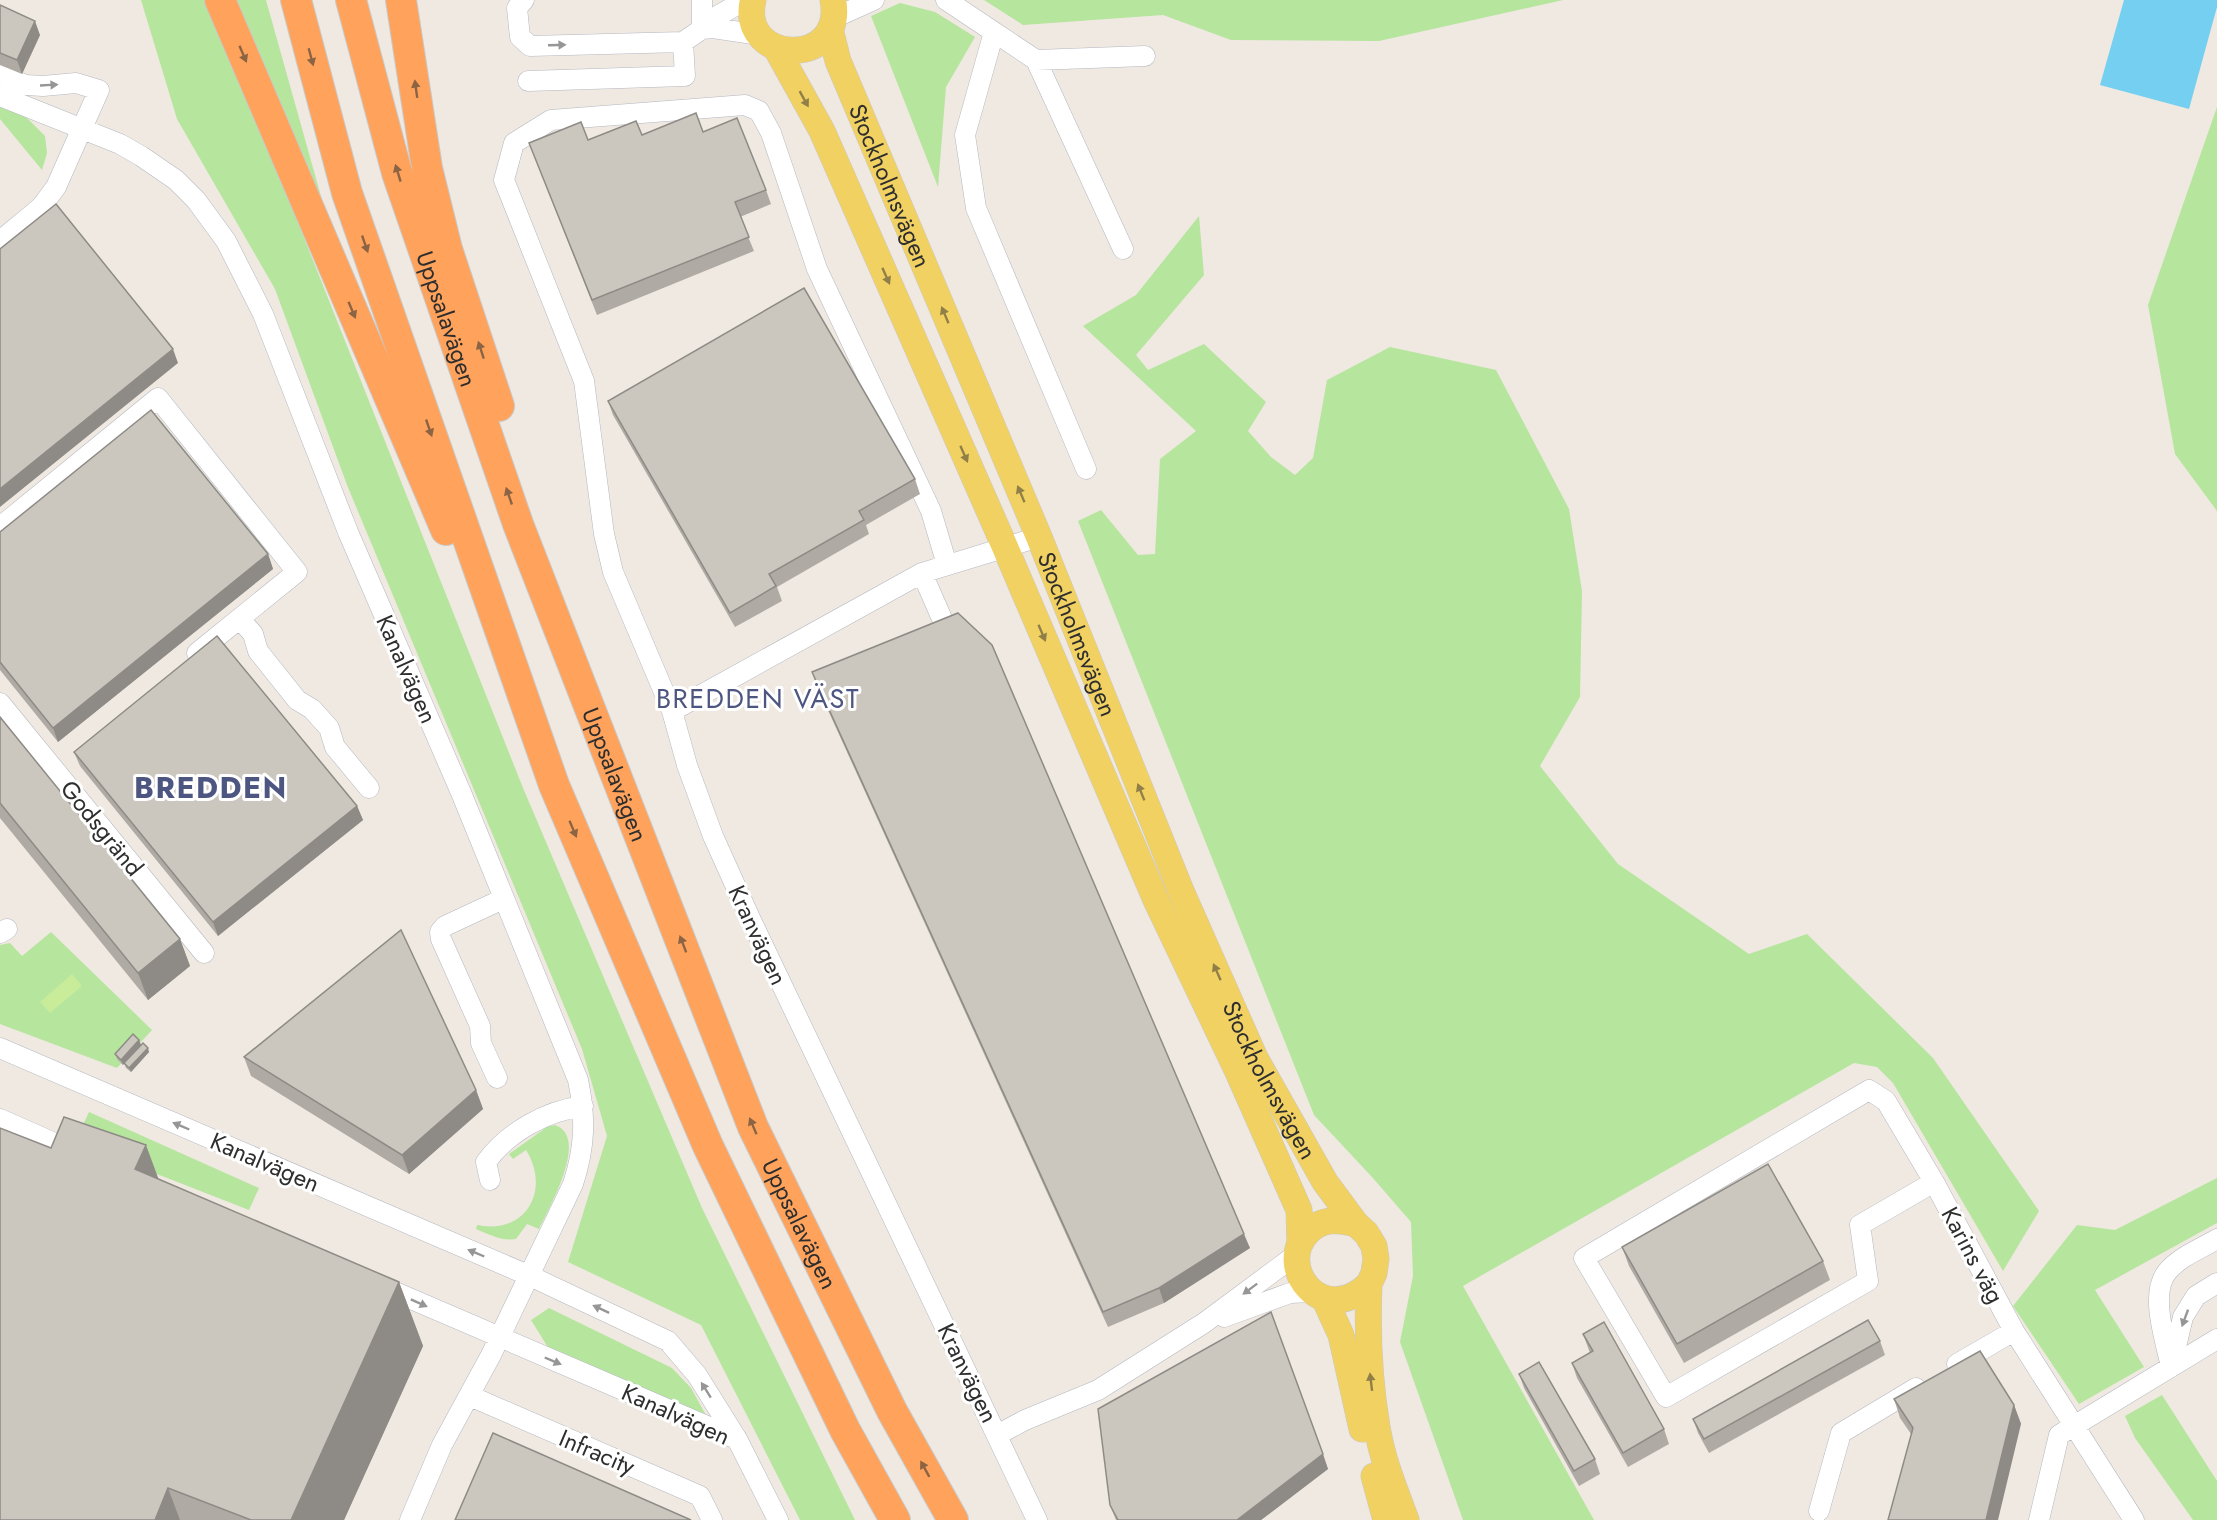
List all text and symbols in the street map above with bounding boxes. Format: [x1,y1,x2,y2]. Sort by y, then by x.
one-way arrow [547,41,566,50]
one-way arrow [238,45,248,63]
one-way arrow [307,48,316,66]
one-way arrow [411,79,420,98]
one-way arrow [40,81,59,90]
one-way arrow [799,91,810,107]
street label: Stockholmsvägen [840,98,941,273]
one-way arrow [393,164,402,182]
one-way arrow [361,235,371,253]
street label: Uppsalavägen [408,246,487,391]
one-way arrow [881,267,891,285]
one-way arrow [347,302,357,320]
one-way arrow [940,305,950,323]
one-way arrow [475,341,485,359]
one-way arrow [425,419,435,437]
one-way arrow [959,446,969,464]
one-way arrow [1016,485,1026,503]
one-way arrow [503,487,513,505]
street label: Stockholmsvägen [1029,546,1127,721]
street label: Kanalvägen [368,609,446,729]
one-way arrow [1038,624,1047,642]
district label: BREDDEN VÄST [656,679,860,718]
street label: Uppsalavägen [574,702,658,847]
district label: BREDDEN [134,766,288,809]
street label: Godsgränd [52,772,152,884]
one-way arrow [1136,783,1145,801]
one-way arrow [568,820,578,838]
street label: Kranvägen [720,879,796,991]
one-way arrow [677,935,687,953]
one-way arrow [1212,962,1222,980]
street label: Stockholmsvägen [1214,995,1326,1165]
one-way arrow [748,1116,758,1134]
one-way arrow [172,1121,190,1130]
street label: Kanalvägen [205,1123,325,1201]
street label: Uppsalavägen [753,1152,847,1295]
street label: Karins väg [1933,1200,2013,1310]
one-way arrow [467,1248,485,1257]
one-way arrow [1243,1282,1258,1294]
one-way arrow [410,1298,427,1307]
one-way arrow [593,1305,610,1314]
one-way arrow [2179,1310,2189,1328]
street label: Kranvägen [929,1317,1007,1429]
one-way arrow [544,1357,562,1366]
one-way arrow [1367,1373,1376,1392]
street label: Kanalvägen [616,1375,736,1453]
one-way arrow [701,1382,712,1398]
street label: Infracity [554,1420,641,1484]
one-way arrow [919,1461,930,1477]

